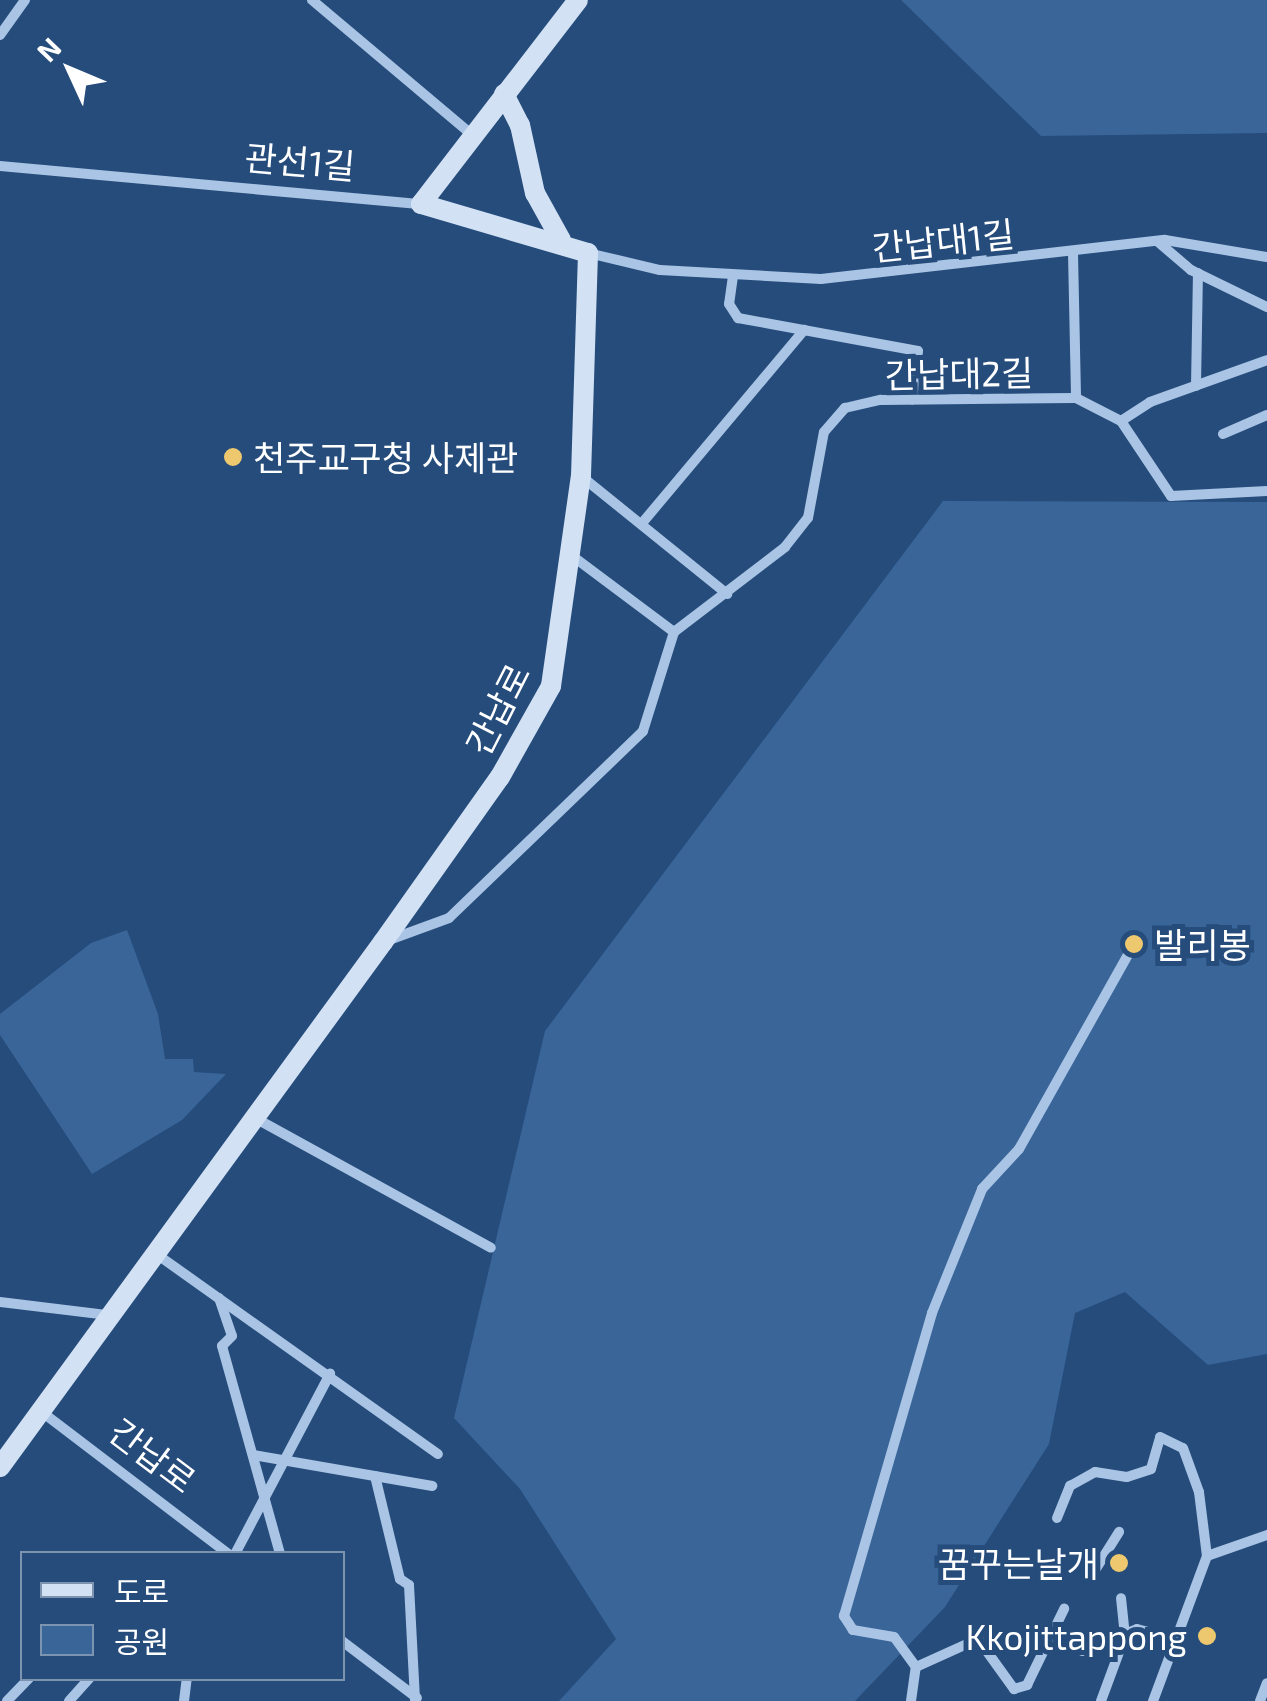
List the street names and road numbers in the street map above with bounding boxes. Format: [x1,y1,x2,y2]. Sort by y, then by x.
street label: 관선1길 [243,135,357,187]
street label: 간납대1길 [870,212,1016,268]
street label: 간납대2길 [884,351,1034,395]
street label: 간납로 [456,656,538,762]
street label: 간납로 [102,1409,204,1501]

